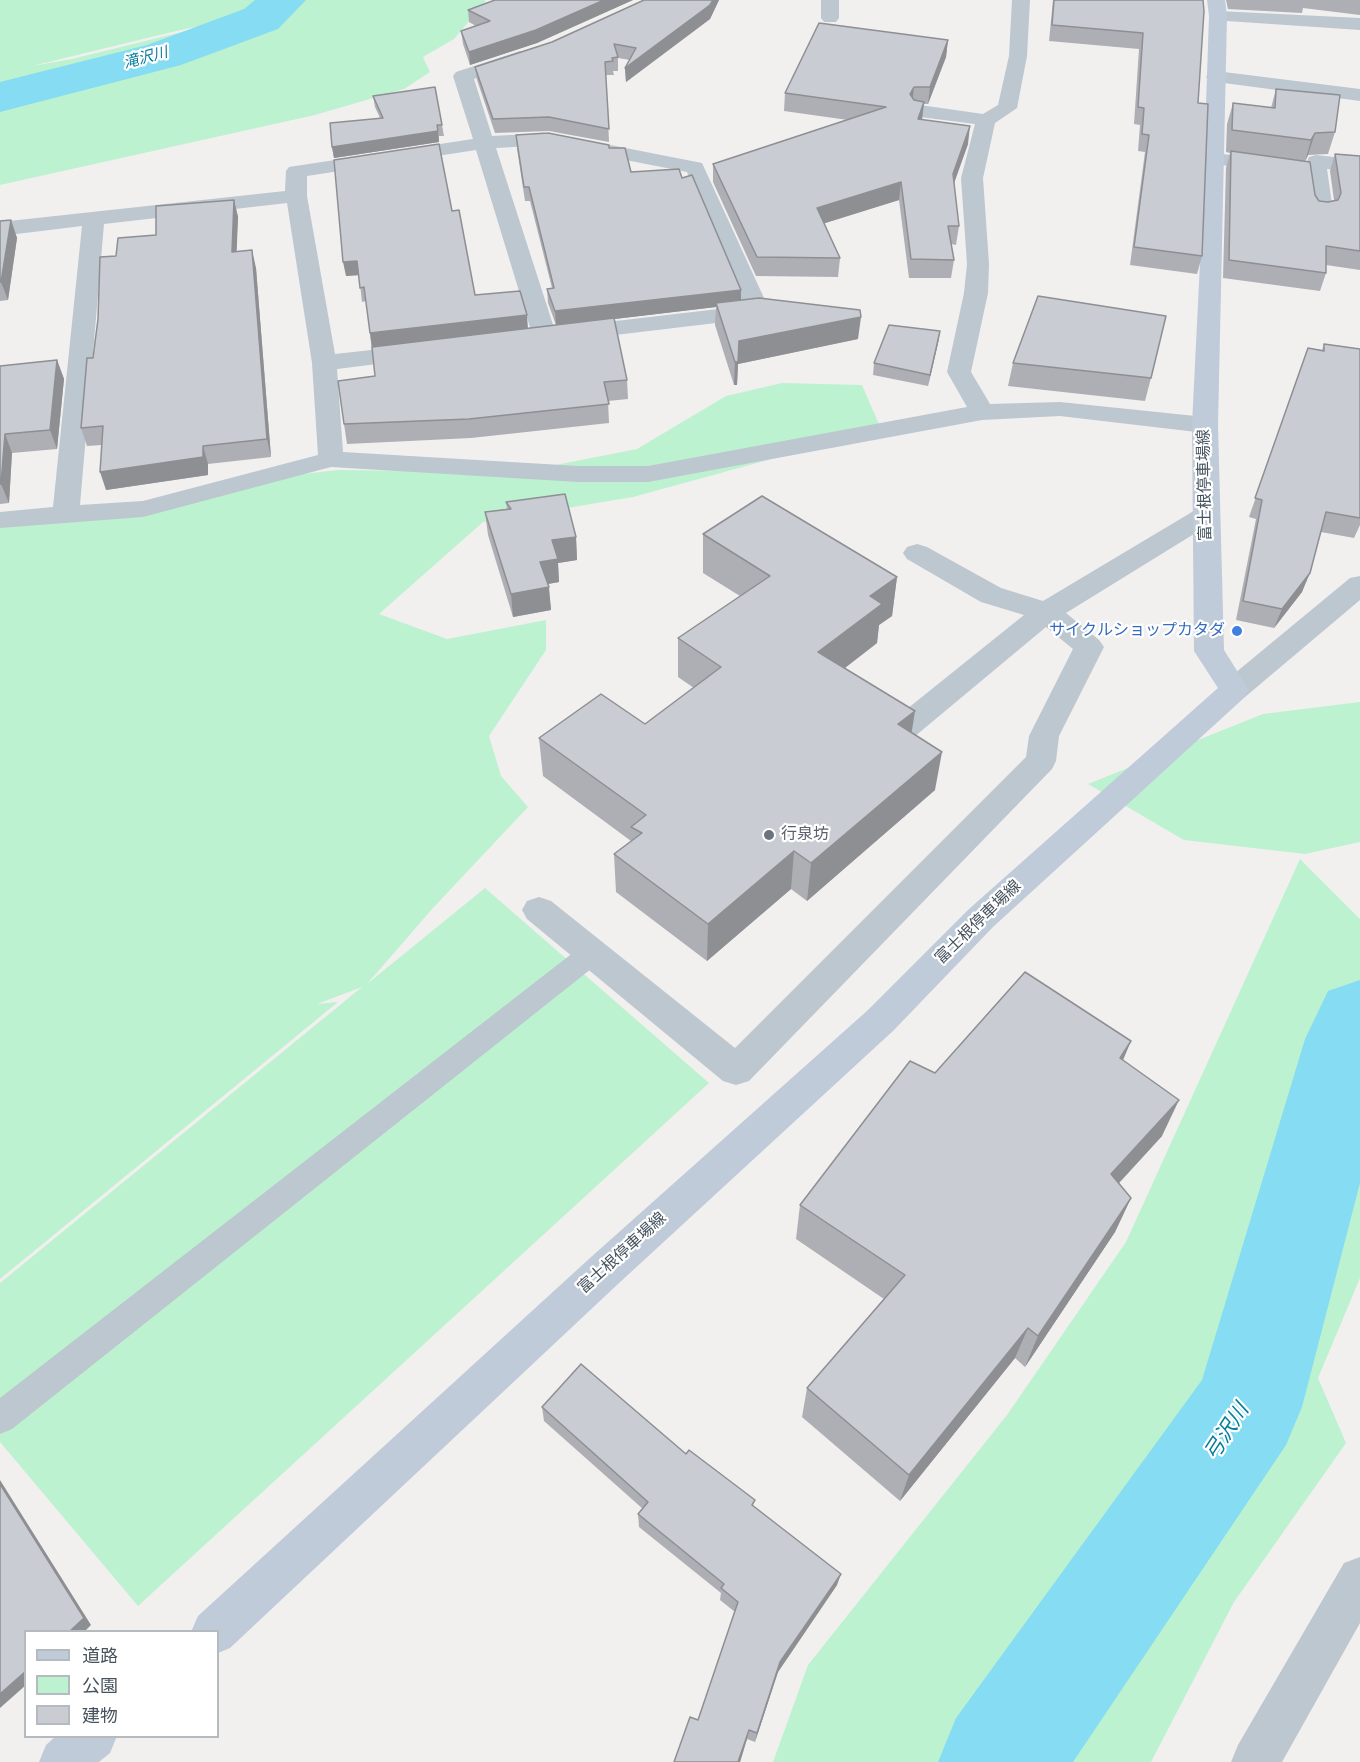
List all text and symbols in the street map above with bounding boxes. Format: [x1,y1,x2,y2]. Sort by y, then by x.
water label: 滝沢川 [122,44,170,74]
street label: 富士根停車場線 [1195,429,1217,541]
place label: サイクルショップカタダ [1049,621,1225,641]
marker: サイクルショップカタダ [1230,624,1244,638]
place label: 行泉坊 [781,825,829,845]
marker: 行泉坊 [762,828,776,842]
street label: 富士根停車場線 [932,877,1026,969]
street label: 富士根停車場線 [575,1209,671,1299]
water label: 弓沢川 [1200,1400,1256,1466]
legend [24,1630,219,1738]
text: 道路 [82,1644,118,1669]
text: 公園 [82,1674,118,1699]
text: 建物 [82,1704,118,1729]

